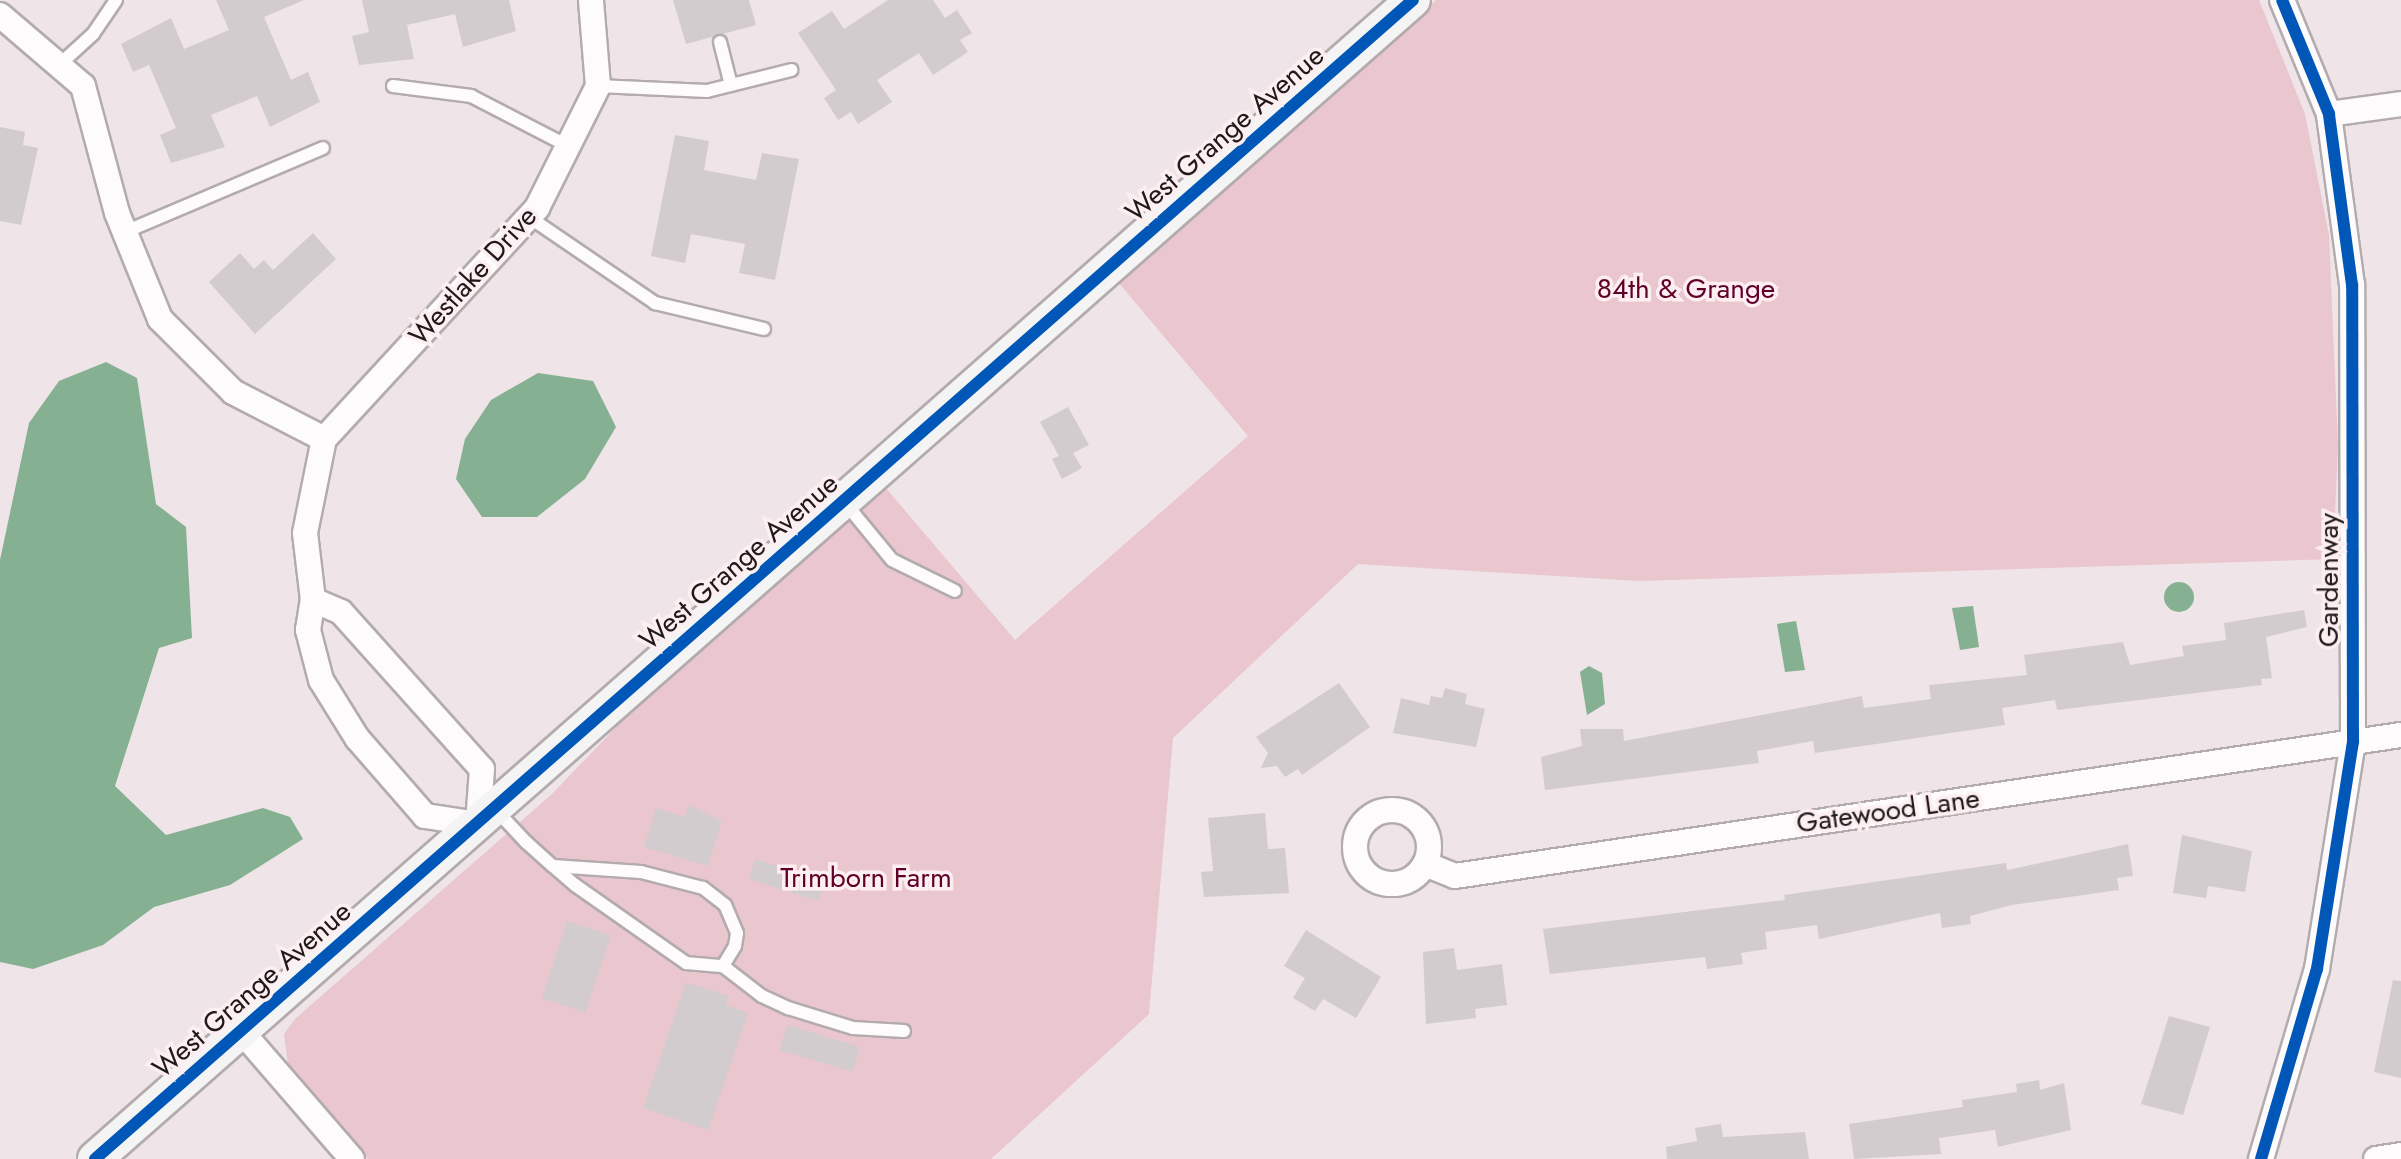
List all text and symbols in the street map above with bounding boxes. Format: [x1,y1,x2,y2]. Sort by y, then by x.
street label: West Grange Avenue [1119,39,1331,229]
street label: Westlake Drive [402,200,544,352]
park label: 84th & Grange [1597,272,1775,306]
street label: West Grange Avenue [633,467,845,657]
street label: Gardenway [2312,513,2346,647]
street label: Gatewood Lane [1794,782,1982,840]
park label: Trimborn Farm [780,861,952,895]
street label: West Grange Avenue [146,895,358,1085]

